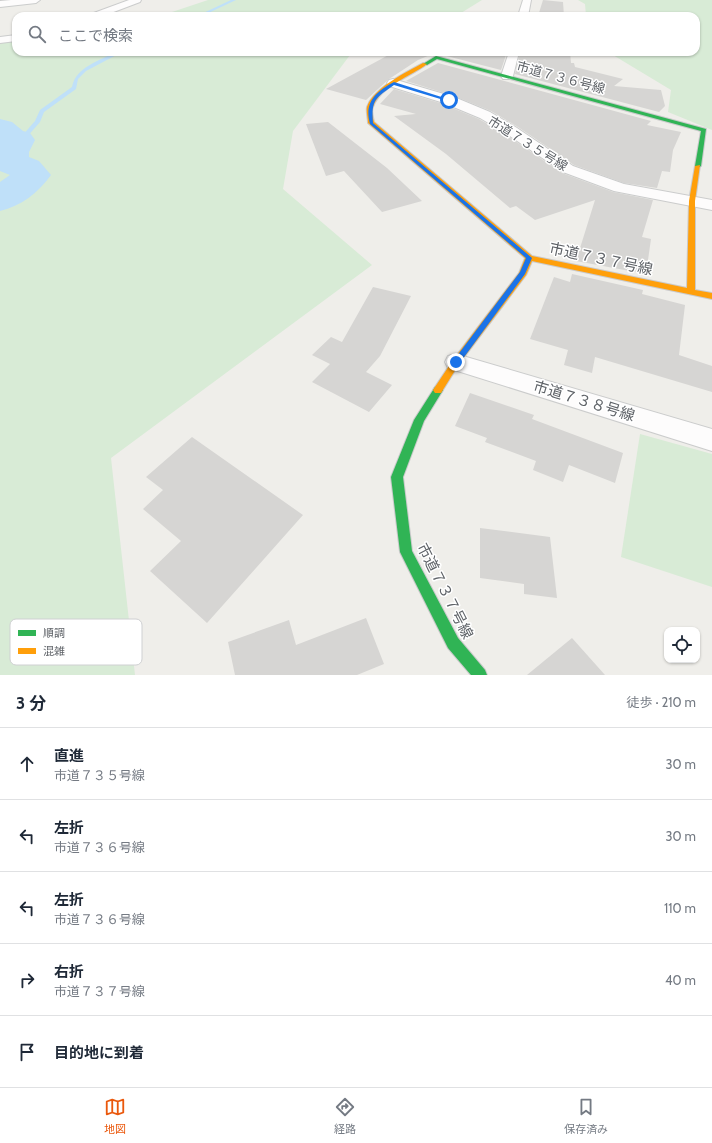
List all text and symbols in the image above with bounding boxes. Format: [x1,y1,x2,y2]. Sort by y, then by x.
search box [12,12,700,56]
icon: search [26,23,48,45]
text: ここで検索 [58,27,133,45]
street label: 市道７３６号線 [515,57,607,97]
route start [440,91,458,109]
street label: 市道７３５号線 [485,112,571,174]
street label: 市道７３７号線 [548,239,654,279]
route end [447,353,465,371]
street label: 市道７３８号線 [531,377,637,425]
street label: 市道７３７号線 [413,540,477,642]
legend [10,619,142,665]
text: 順調 [43,626,65,640]
map controls [664,627,700,663]
button: locate [664,627,700,663]
text: 混雑 [43,644,65,658]
text: 3 分 [16,693,46,713]
text: 徒歩 · 210 m [627,694,696,710]
text: 直進 [54,747,84,765]
icon: ahead [16,753,38,775]
text: 30 m [666,756,696,772]
text: 市道７３５号線 [54,767,145,783]
text: 左折 [54,819,84,837]
icon: left [16,825,38,847]
text: 30 m [666,828,696,844]
text: 市道７３６号線 [54,839,145,855]
text: 左折 [54,891,84,909]
icon: left [16,897,38,919]
text: 110 m [664,900,696,916]
text: 市道７３６号線 [54,911,145,927]
text: 右折 [54,963,84,981]
icon: right [16,969,38,991]
text: 40 m [665,972,696,988]
text: 市道７３７号線 [54,983,145,999]
icon: arrive [16,1041,38,1063]
text: 目的地に到着 [54,1044,144,1062]
tab: 地図 [104,1096,126,1136]
tab: 経路 [334,1096,356,1136]
tab: 保存済み [564,1096,608,1136]

